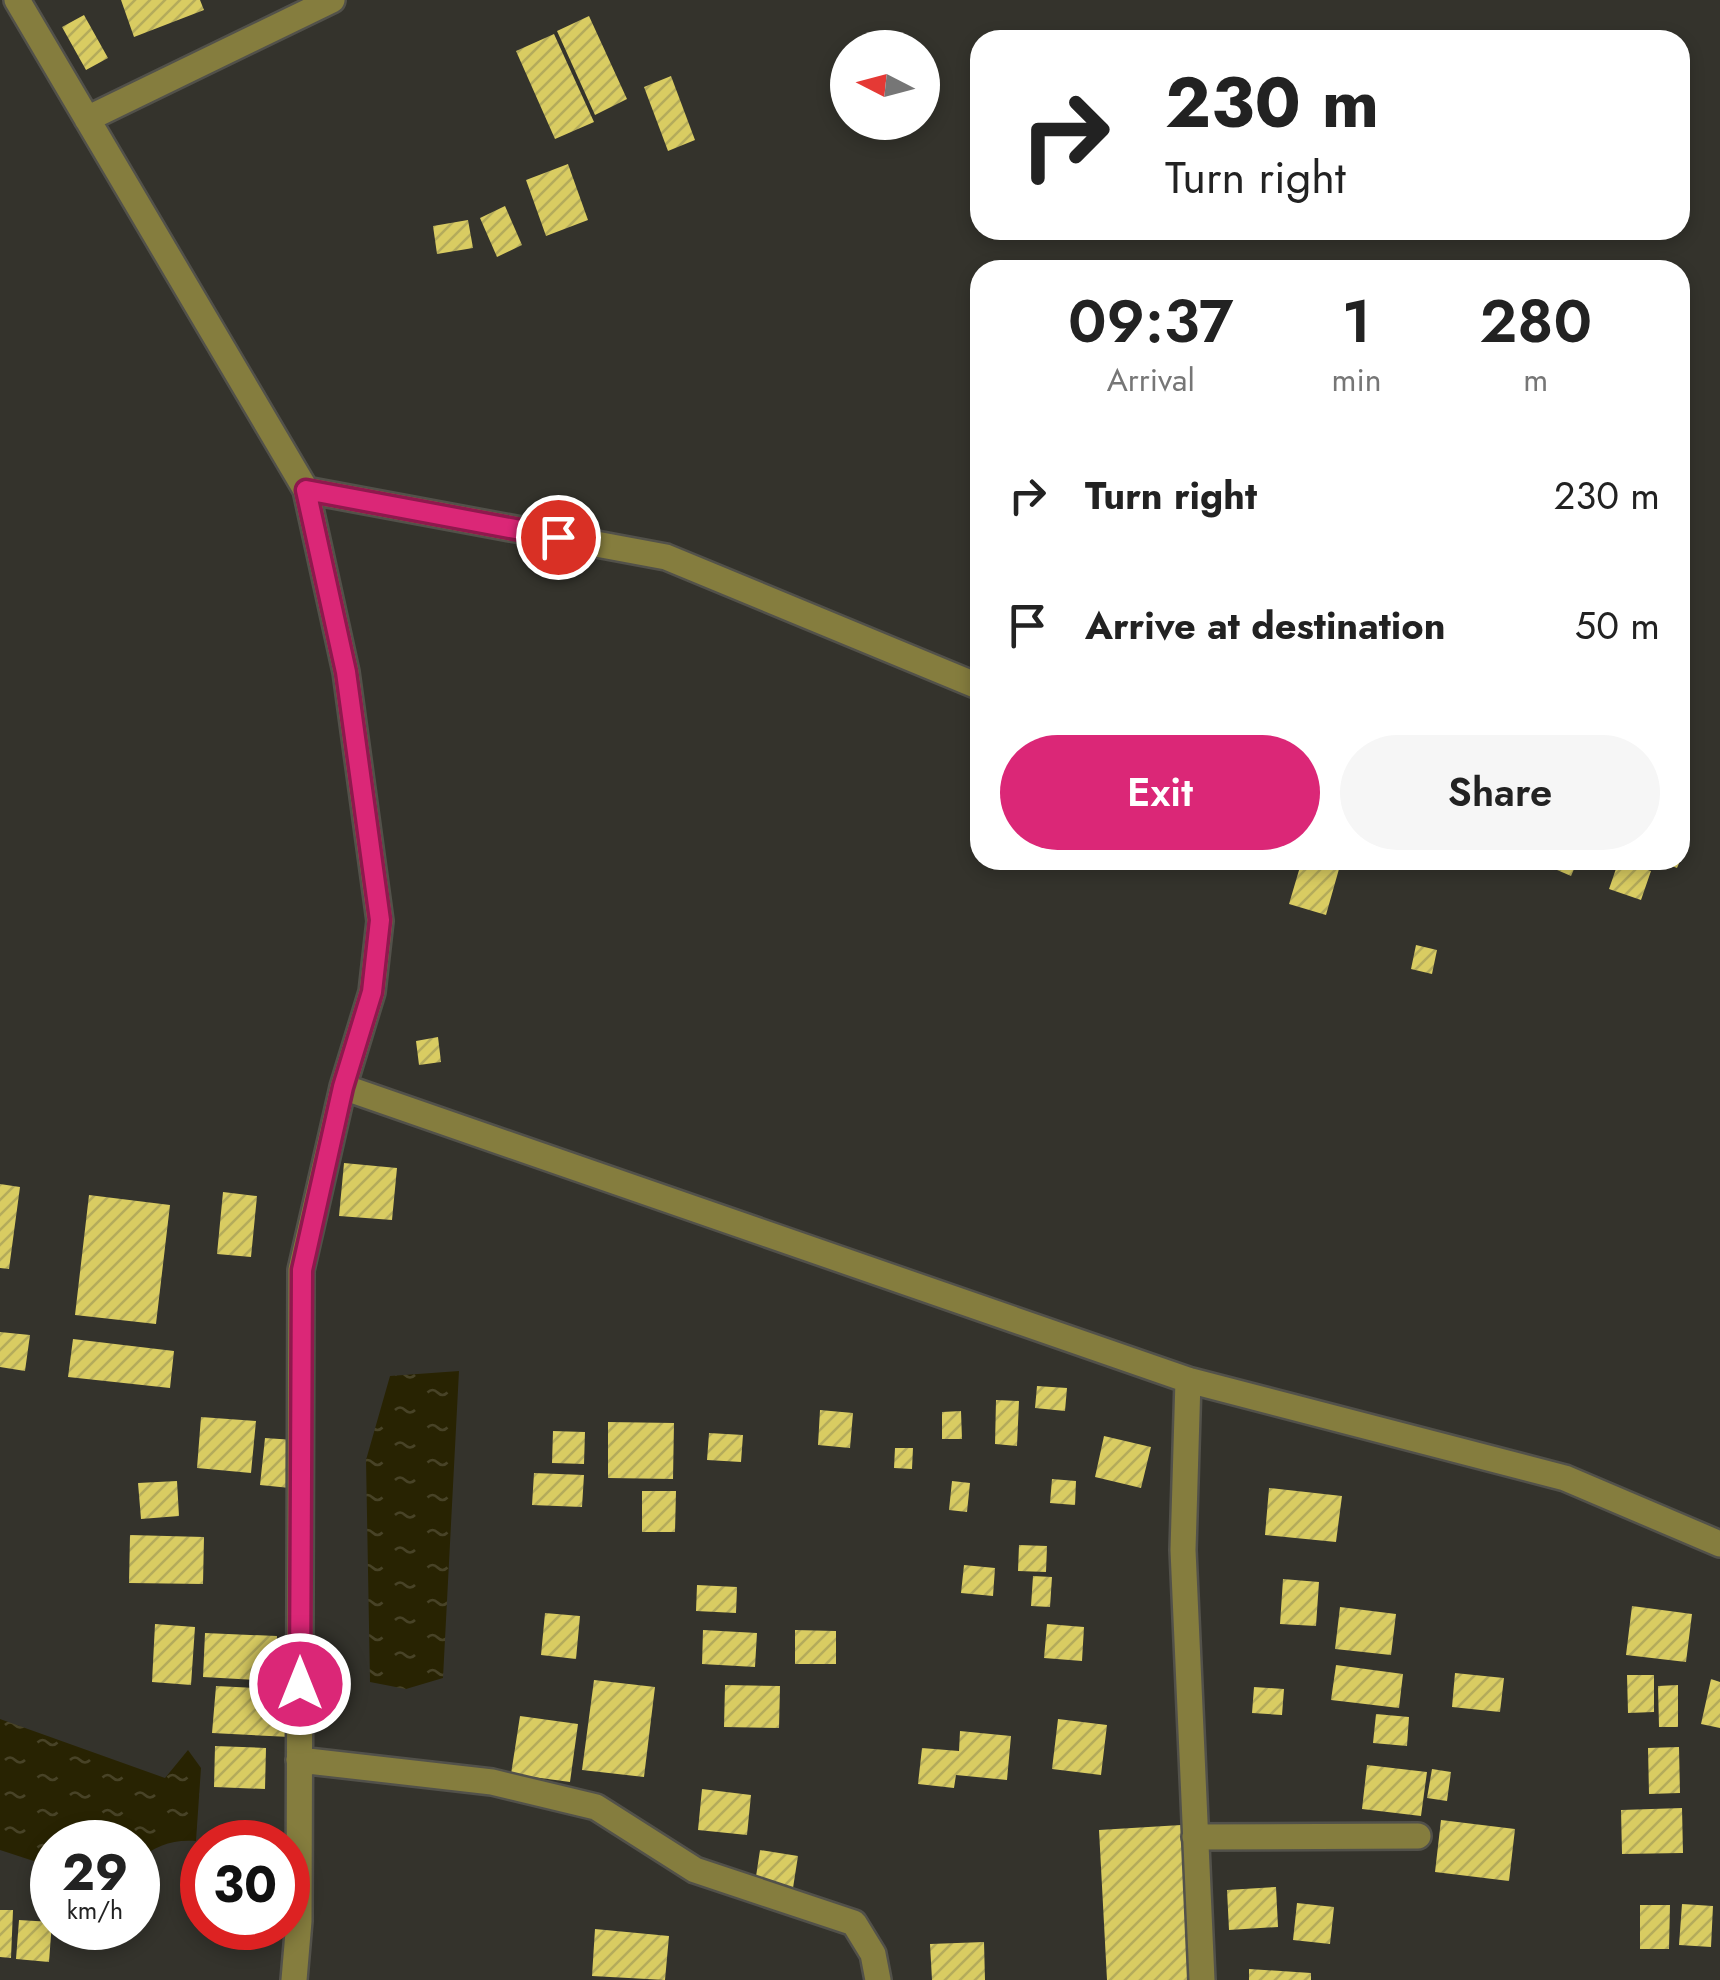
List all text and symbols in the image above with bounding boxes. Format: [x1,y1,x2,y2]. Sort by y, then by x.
north arrow [830,30,940,140]
map controls [830,30,940,140]
text: 230 m [1165,52,1379,153]
icon: right [1000,70,1130,200]
text: Turn right [1165,145,1346,210]
text: 09:37 [1068,278,1234,365]
text: 1 [1342,278,1371,365]
text: 280 [1480,278,1592,365]
text: Arrival [1107,357,1195,403]
text: min [1331,357,1382,403]
text: m [1523,357,1548,403]
icon: right [1000,468,1055,523]
text: Turn right [1085,468,1257,523]
text: 230 m [1554,468,1660,523]
pin [516,495,601,580]
icon: arrive [531,510,586,565]
icon: arrive [1000,598,1055,653]
text: Arrive at destination [1085,598,1446,653]
text: 50 m [1575,598,1660,653]
button: Exit [1000,735,1320,850]
button: Share [1340,735,1660,850]
position arrow [248,1632,352,1736]
speed limit sign: 30 [180,1820,310,1950]
text: 29 [62,1836,128,1909]
text: km/h [67,1892,123,1928]

